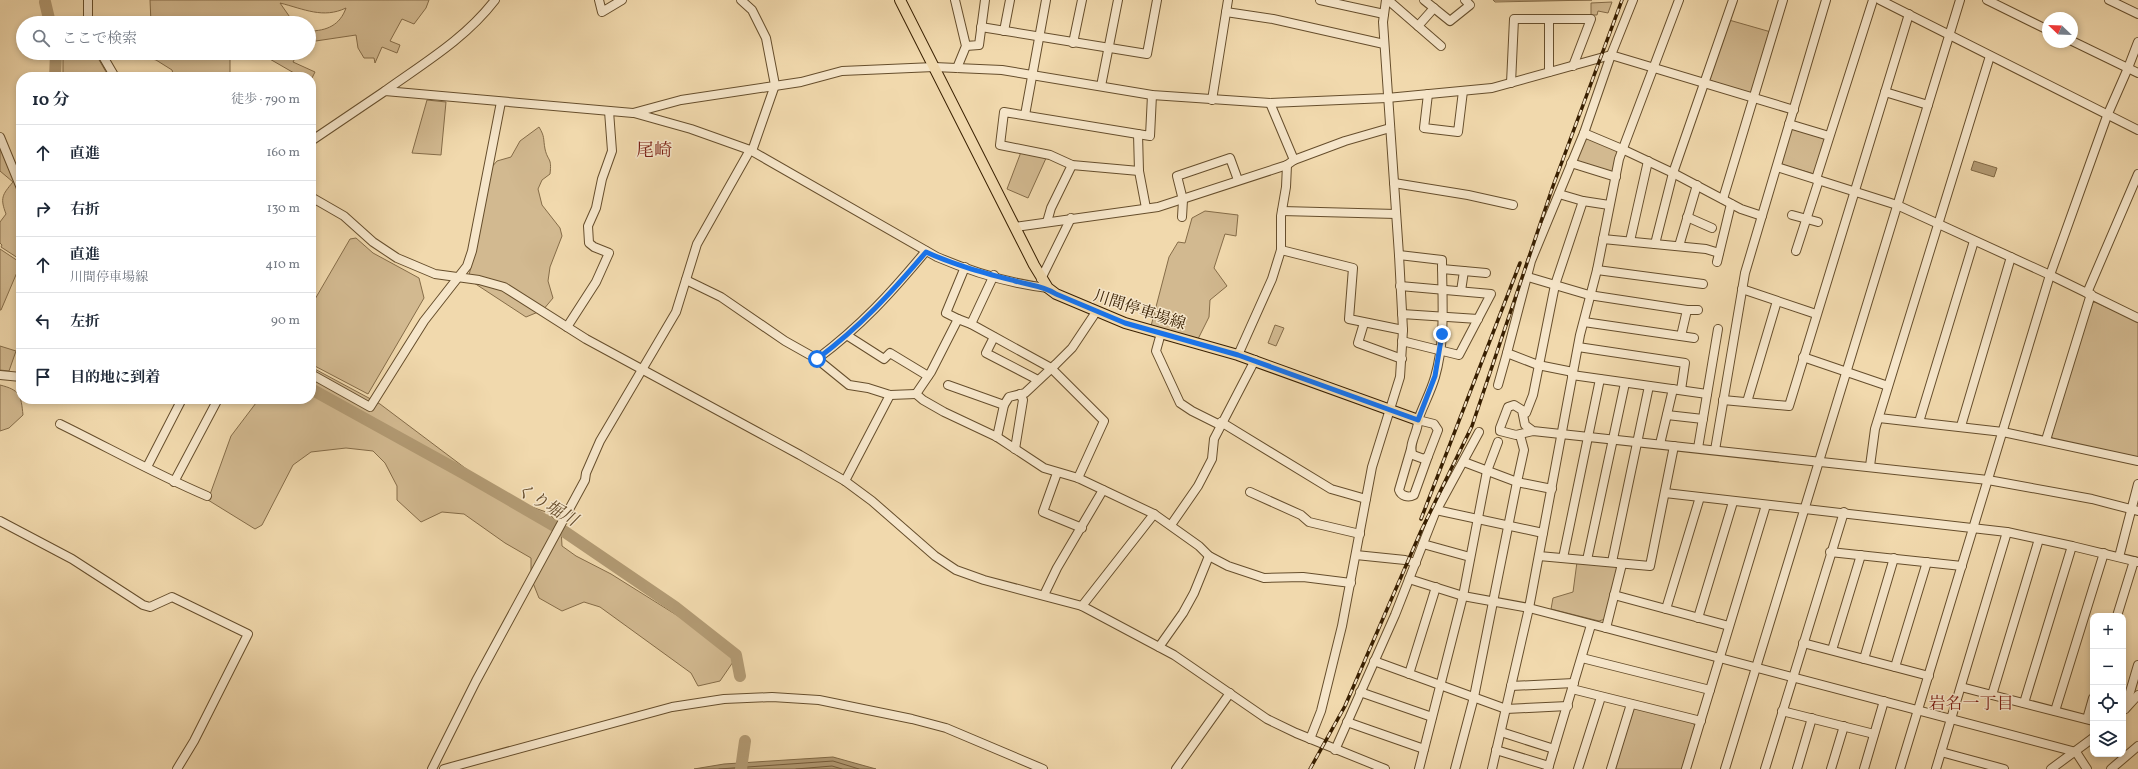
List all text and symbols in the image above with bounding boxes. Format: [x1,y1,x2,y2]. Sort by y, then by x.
north arrow [2042,12,2078,48]
search box [16,16,316,60]
icon: search [30,27,52,49]
text: ここで検索 [62,29,137,50]
text: 10 分 [32,89,70,112]
text: 徒歩 · 790 m [231,91,300,109]
district label: 尾崎 [636,139,672,164]
icon: ahead [32,142,54,164]
text: 直進 [70,144,100,165]
text: 160 m [266,144,300,162]
icon: right [32,198,54,220]
text: 右折 [70,200,100,221]
text: 130 m [267,200,300,218]
text: 直進 [70,245,100,266]
icon: ahead [32,254,54,276]
text: 410 m [265,256,300,274]
text: 川間停車場線 [70,269,148,287]
street label: 川間停車場線 [1090,286,1188,336]
icon: left [32,310,54,332]
text: 左折 [70,312,100,333]
text: 90 m [271,312,300,330]
route end [1433,325,1451,343]
route start [808,350,826,368]
icon: arrive [32,366,54,388]
text: 目的地に到着 [70,368,160,389]
water label: くり堀川 [511,478,583,533]
map controls [2090,613,2126,757]
button: + [2090,613,2126,649]
button: − [2090,649,2126,685]
button: locate [2090,685,2126,721]
district label: 岩名一丁目 [1929,693,2014,716]
button: layers [2090,721,2126,757]

